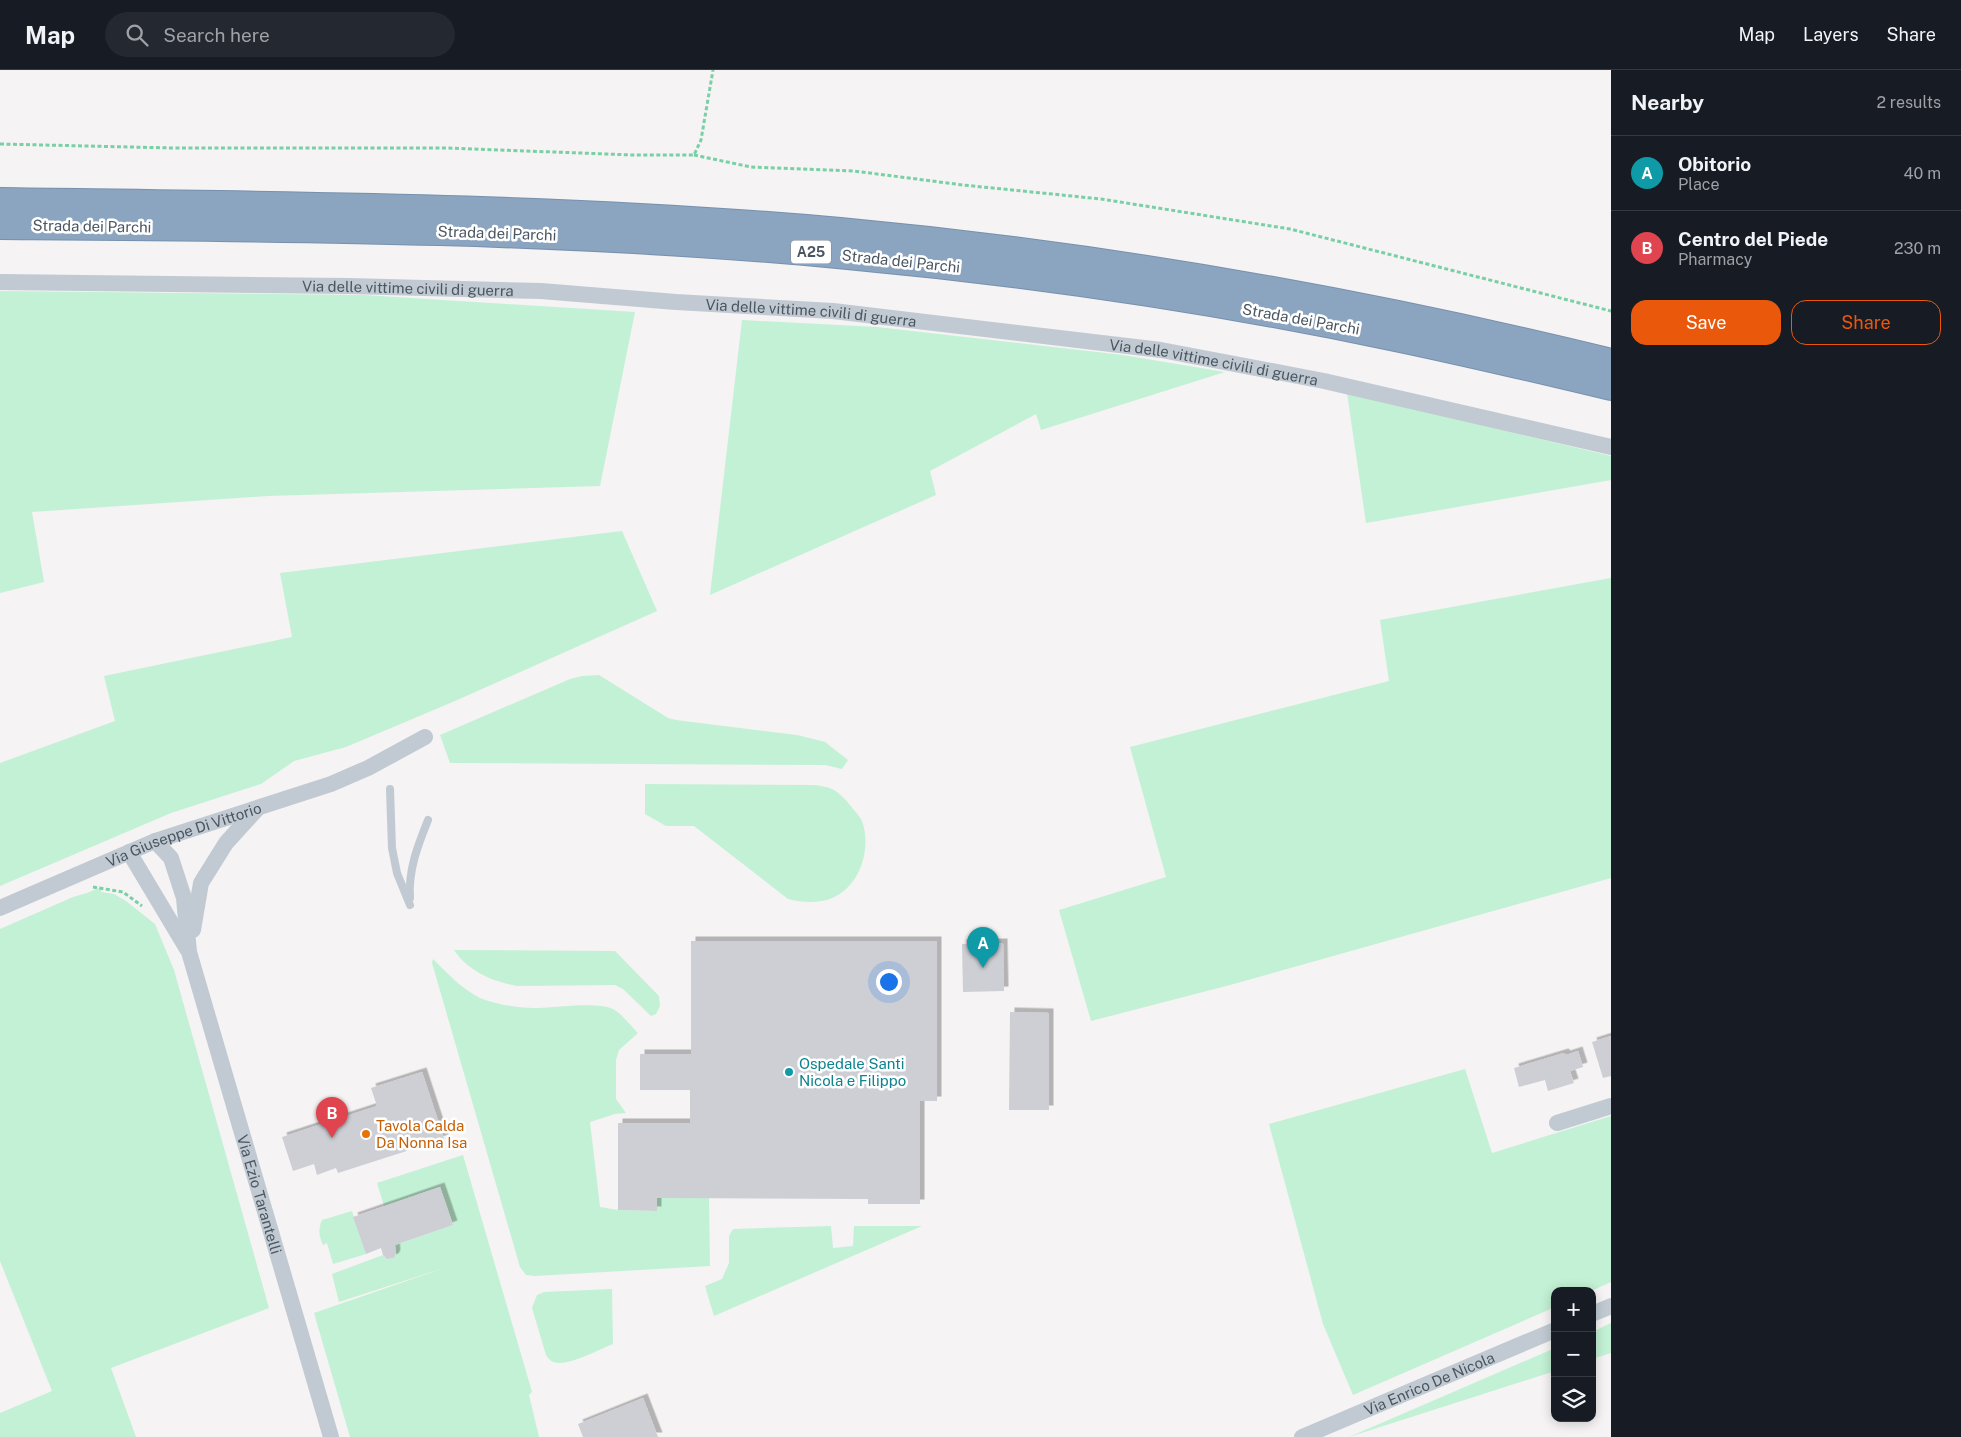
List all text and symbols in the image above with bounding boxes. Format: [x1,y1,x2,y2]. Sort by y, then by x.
search box [105,12,455,57]
text: Map [25,21,75,49]
icon: search [123,21,151,49]
text: Search here [163,24,270,46]
text: Map [1739,24,1775,45]
text: Layers [1803,24,1859,45]
text: Share [1887,24,1936,45]
text: Nearby [1631,90,1704,115]
text: 2 results [1876,93,1941,112]
text: Obitorio [1678,153,1751,175]
text: A [1641,164,1653,183]
text: 40 m [1903,164,1941,183]
text: Place [1678,175,1720,194]
street label: Strada dei Parchi [32,216,152,236]
street label: Strada dei Parchi [437,222,557,244]
text: Centro del Piede [1678,228,1828,250]
text: B [1642,239,1652,258]
text: 230 m [1894,239,1941,258]
road number: A25 [791,240,831,263]
street label: Strada dei Parchi [841,246,961,276]
text: Pharmacy [1678,250,1752,269]
street label: Via delle vittime civili di guerra [302,277,514,299]
street label: Via delle vittime civili di guerra [705,295,917,329]
street label: Strada dei Parchi [1241,300,1361,338]
button: Save [1631,300,1781,345]
button: Share [1791,300,1941,345]
street label: Via delle vittime civili di guerra [1108,335,1320,388]
street label: Via Giuseppe Di Vittorio [103,799,263,870]
pin: A [967,927,999,968]
your location [876,969,902,995]
place label: Ospedale Santi Nicola e Filippo [799,1055,906,1089]
marker: Ospedale Santi Nicola e Filippo [783,1066,795,1078]
pin: B [316,1097,348,1138]
place label: Tavola Calda Da Nonna Isa [376,1117,467,1151]
marker: Tavola Calda Da Nonna Isa [360,1128,372,1140]
street label: Via Ezio Tarantelli [234,1133,285,1256]
map controls [1551,1287,1596,1422]
button: + [1551,1287,1596,1332]
button: − [1551,1332,1596,1377]
street label: Via Enrico De Nicola [1361,1348,1497,1418]
button: layers [1551,1377,1596,1422]

